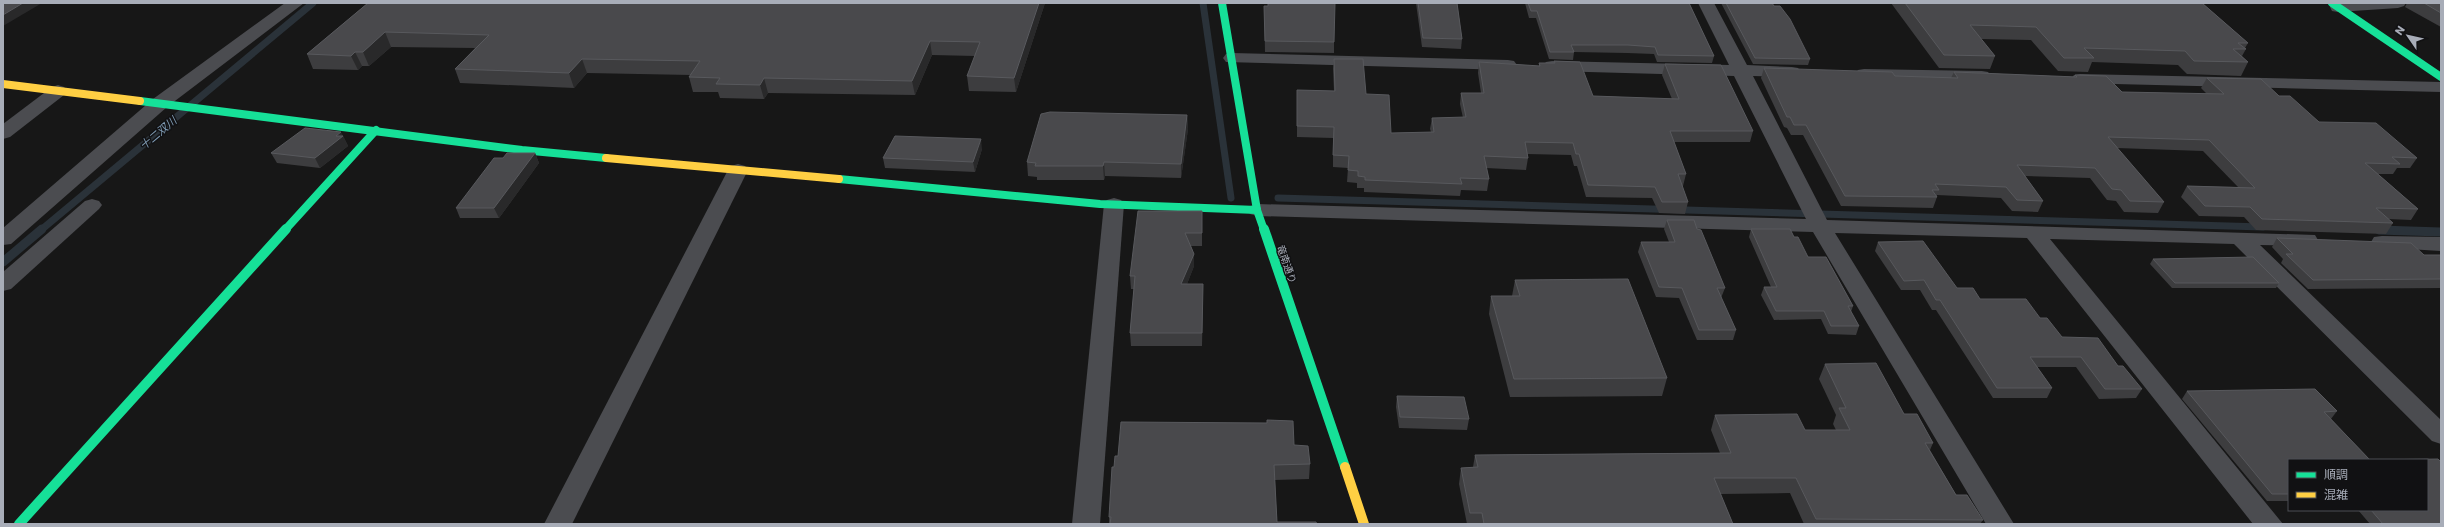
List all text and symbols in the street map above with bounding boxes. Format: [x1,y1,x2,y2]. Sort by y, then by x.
north arrow [2388,16,2428,56]
text: N [2391,23,2409,38]
water label: 十二双川 [136,112,181,153]
street label: 竜南通り [1273,243,1300,286]
legend [2288,459,2428,511]
text: 順調 [2324,466,2348,483]
text: 混雑 [2324,486,2348,503]

